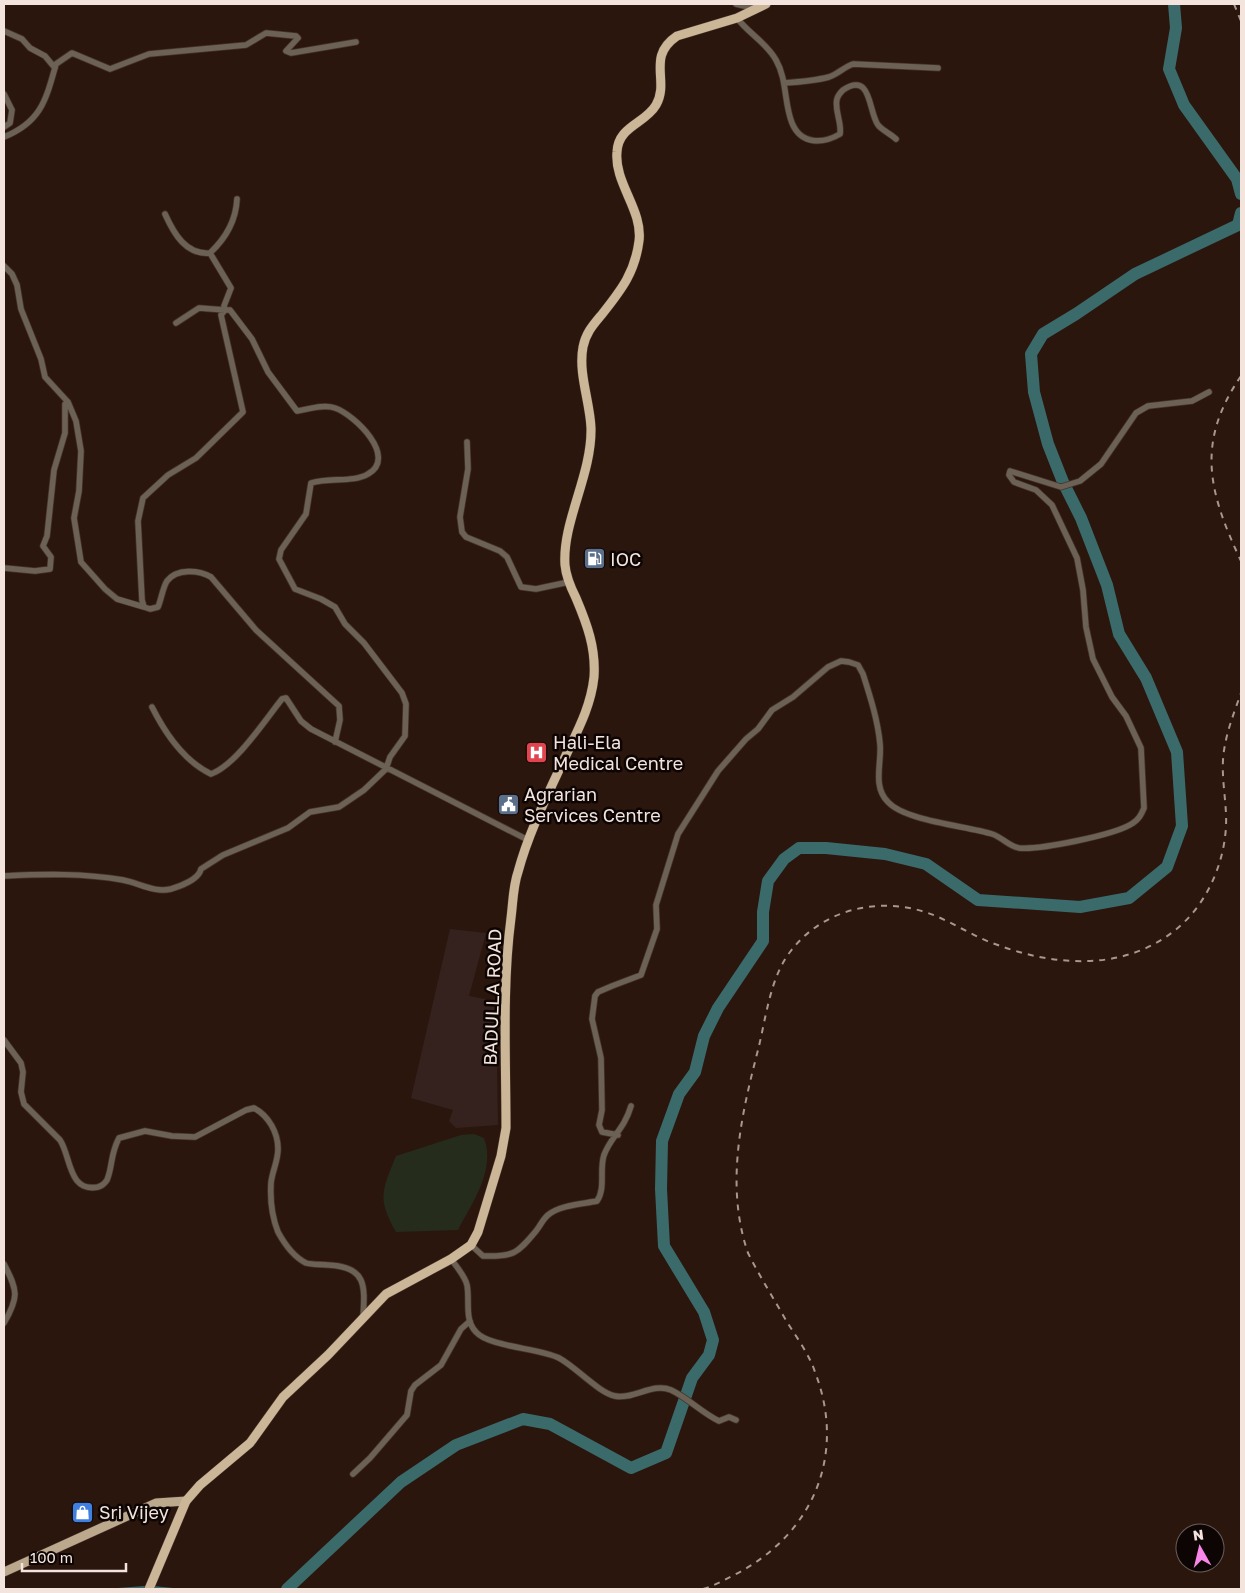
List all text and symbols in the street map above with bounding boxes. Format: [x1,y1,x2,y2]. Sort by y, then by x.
fuel station icon: IOC [582,547,606,571]
place label: IOC [610,548,641,570]
place label: Hali-Ela Medical Centre [553,731,683,774]
hospital icon: Hali-Ela Medical Centre [525,740,549,764]
place label: Agrarian Services Centre [524,783,661,826]
public building icon: Agrarian Services Centre [496,792,520,816]
street label: BADULLA ROAD [479,928,505,1066]
shop icon: Sri Vijey [71,1500,95,1524]
place label: Sri Vijey [99,1501,169,1523]
north arrow [1175,1523,1225,1573]
text: N [1192,1525,1205,1544]
scale bar [22,1540,126,1572]
text: 100 m [30,1548,73,1566]

